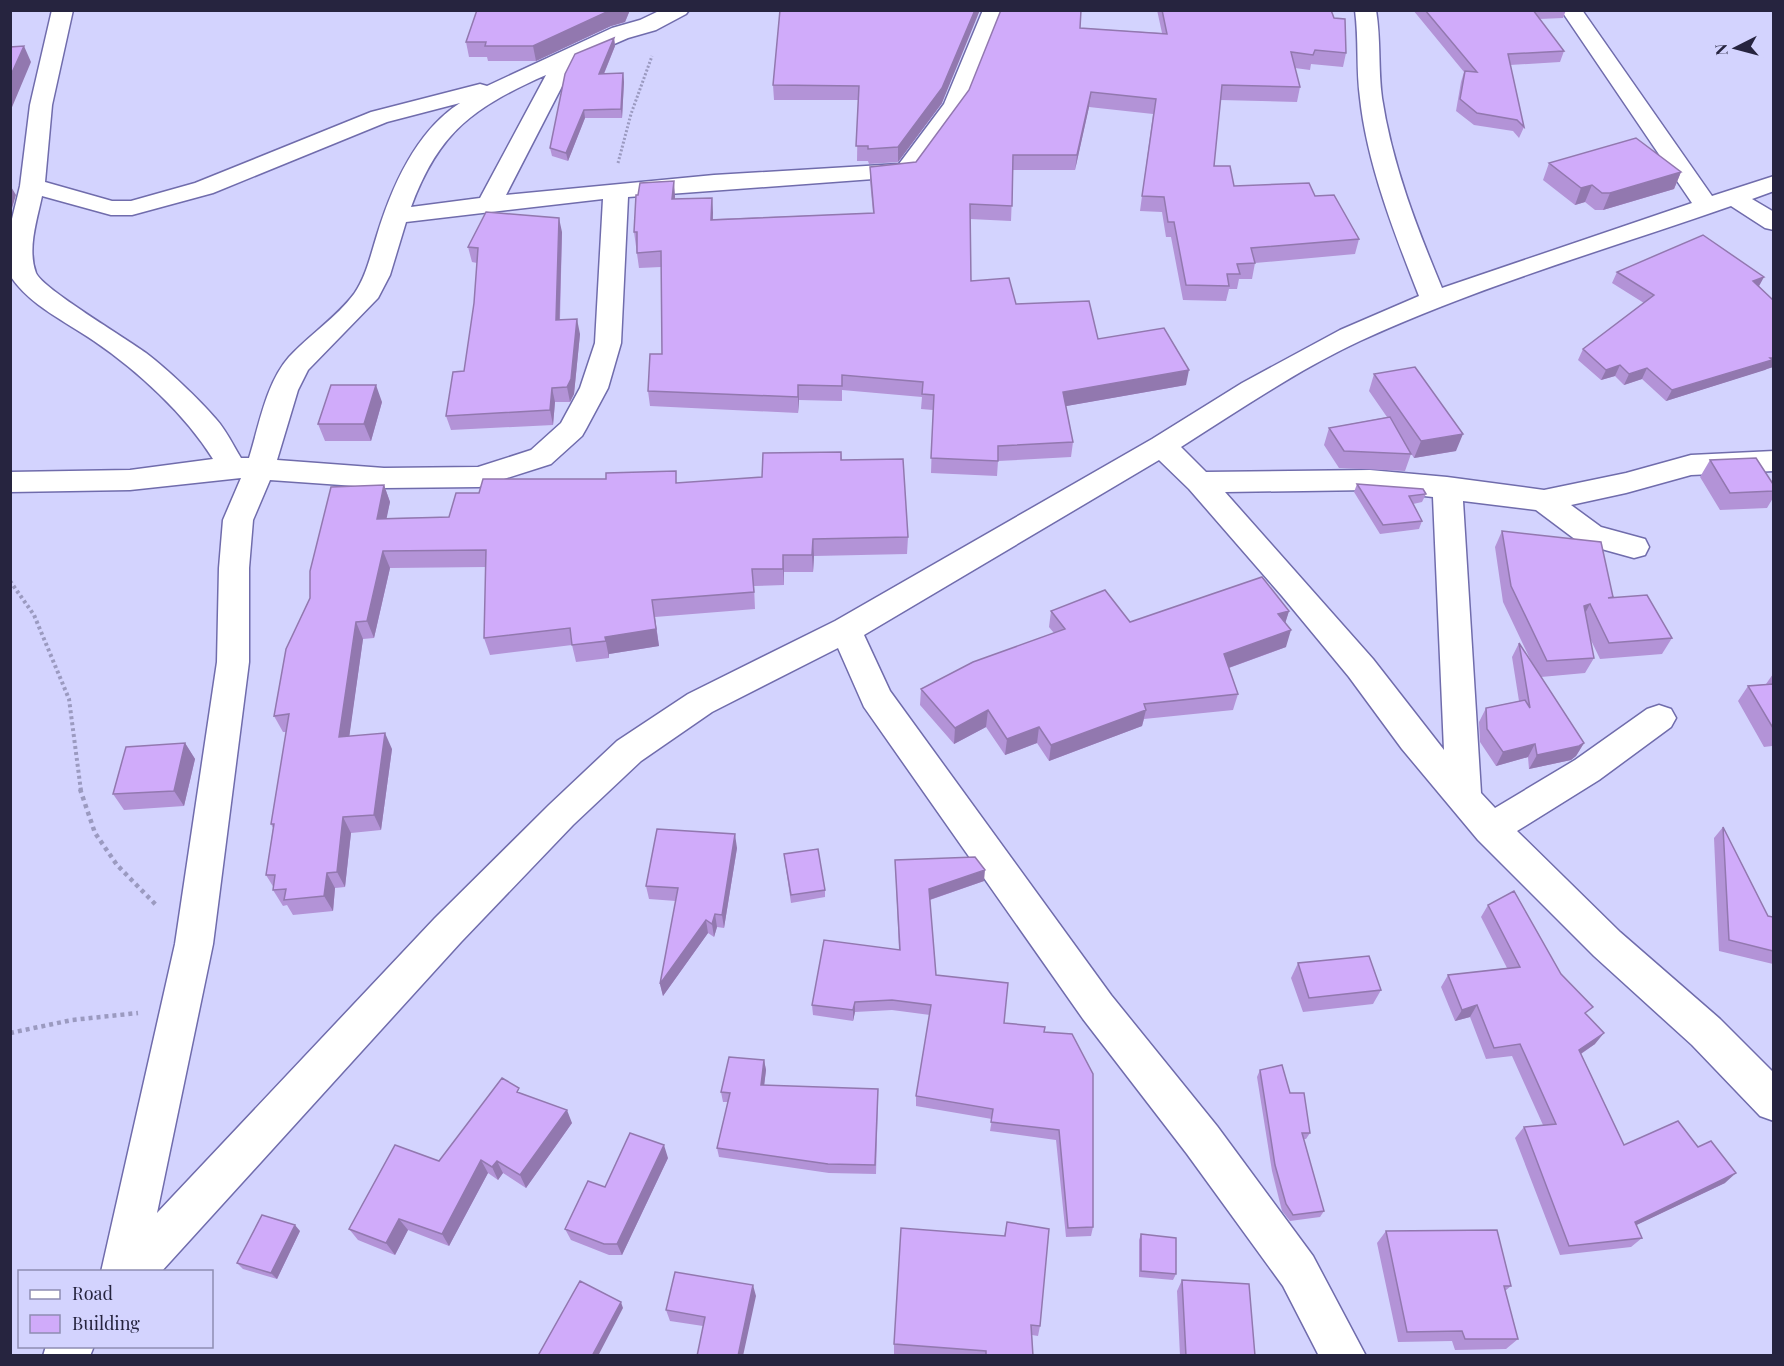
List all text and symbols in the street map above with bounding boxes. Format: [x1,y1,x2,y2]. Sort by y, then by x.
north arrow [1706,18,1766,78]
text: N [1709,42,1732,56]
legend [18,1270,213,1348]
text: Road [72,1281,113,1305]
text: Building [72,1311,140,1335]

